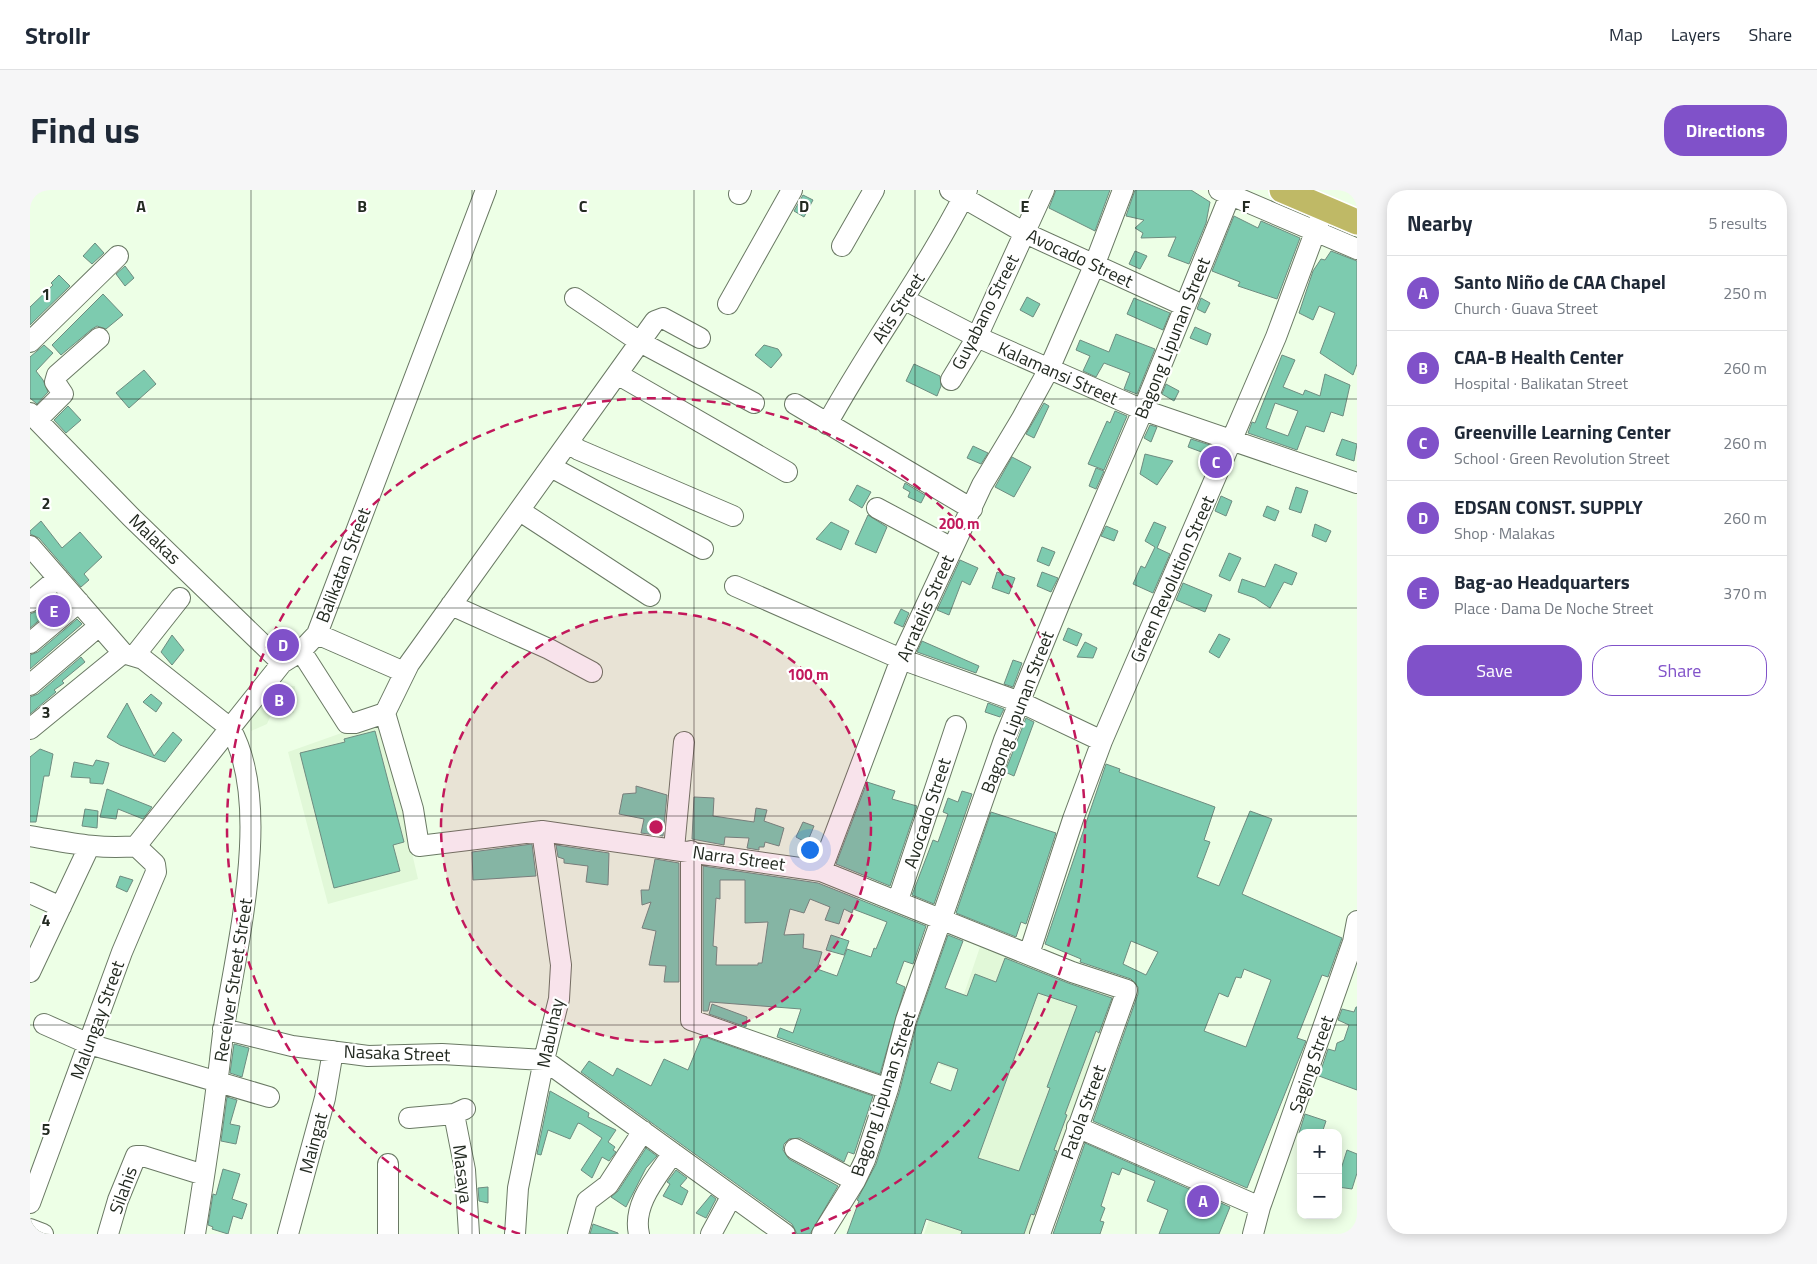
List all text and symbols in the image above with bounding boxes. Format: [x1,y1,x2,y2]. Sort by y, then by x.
text: Strollr [25,17,90,53]
text: Map [1609,21,1643,48]
text: Layers [1671,21,1720,48]
text: Share [1748,21,1792,48]
text: Find us [30,103,140,157]
button: Directions [1664,105,1787,156]
text: A [136,194,146,218]
text: B [357,194,367,218]
text: C [579,194,588,218]
text: D [799,194,809,218]
text: E [1021,194,1030,218]
text: F [1242,194,1251,218]
text: Nearby [1407,207,1472,239]
text: 5 results [1708,211,1767,235]
street label: Avocado Street [1022,222,1138,295]
street label: Guyabano Street [944,249,1026,374]
street label: Bagong Lipunan Street [1127,253,1217,423]
street label: Atis Street [865,267,931,349]
text: Santo Niño de CAA Chapel [1454,267,1666,296]
text: A [1418,281,1428,305]
text: 250 m [1723,281,1767,305]
text: 1 [42,282,50,306]
text: Church · Guava Street [1454,296,1598,320]
street label: Kalamansi Street [994,334,1123,412]
text: CAA-B Health Center [1454,342,1624,371]
text: B [1418,356,1428,380]
text: 260 m [1723,356,1767,380]
text: Hospital · Balikatan Street [1454,371,1628,395]
text: Greenville Learning Center [1454,417,1671,446]
text: C [1419,431,1427,455]
text: 260 m [1723,431,1767,455]
pin: C [1200,443,1232,481]
text: School · Green Revolution Street [1454,446,1670,470]
text: 2 [42,491,50,515]
street label: Green Revolution Street [1123,491,1221,667]
text: EDSAN CONST. SUPPLY [1454,492,1643,521]
street label: Balikatan Street [309,503,378,626]
text: D [1418,506,1428,530]
text: 260 m [1723,506,1767,530]
street label: Malakas [123,507,187,571]
text: 200 m [938,512,980,535]
text: Shop · Malakas [1454,521,1555,545]
street label: Arratelis Street [889,550,961,666]
text: Bag-ao Headquarters [1454,567,1630,596]
text: E [1419,581,1427,605]
text: 370 m [1723,581,1767,605]
pin: E [38,592,70,630]
text: Place · Dama De Noche Street [1454,596,1653,620]
pin: D [267,626,299,664]
street label: Bagong Lipunan Street [974,626,1061,797]
button: Save [1407,645,1582,696]
button: Share [1592,645,1767,696]
text: 100 m [787,663,829,686]
pin: B [263,681,295,719]
text: 3 [42,700,50,724]
street label: Avocado Street [896,754,958,872]
centre of rings [647,818,665,836]
your location [797,837,823,863]
street label: Narra Street [691,838,788,878]
street label: Receiver Street Street [207,896,259,1064]
text: 4 [42,908,51,932]
street label: Malungay Street [63,956,131,1083]
street label: Mabuhay [529,995,571,1070]
street label: Bagong Lipunan Street [844,1007,923,1180]
street label: Saging Street [1282,1011,1340,1116]
street label: Nasaka Street [343,1038,451,1068]
street label: Patola Street [1053,1060,1113,1163]
street label: Maingat [292,1109,334,1177]
text: 5 [42,1117,51,1141]
map controls [1297,1129,1342,1219]
button: + [1297,1129,1342,1174]
street label: Masaya [446,1143,480,1205]
street label: Silahis [102,1162,144,1218]
button: − [1297,1174,1342,1219]
pin: A [1187,1182,1219,1220]

